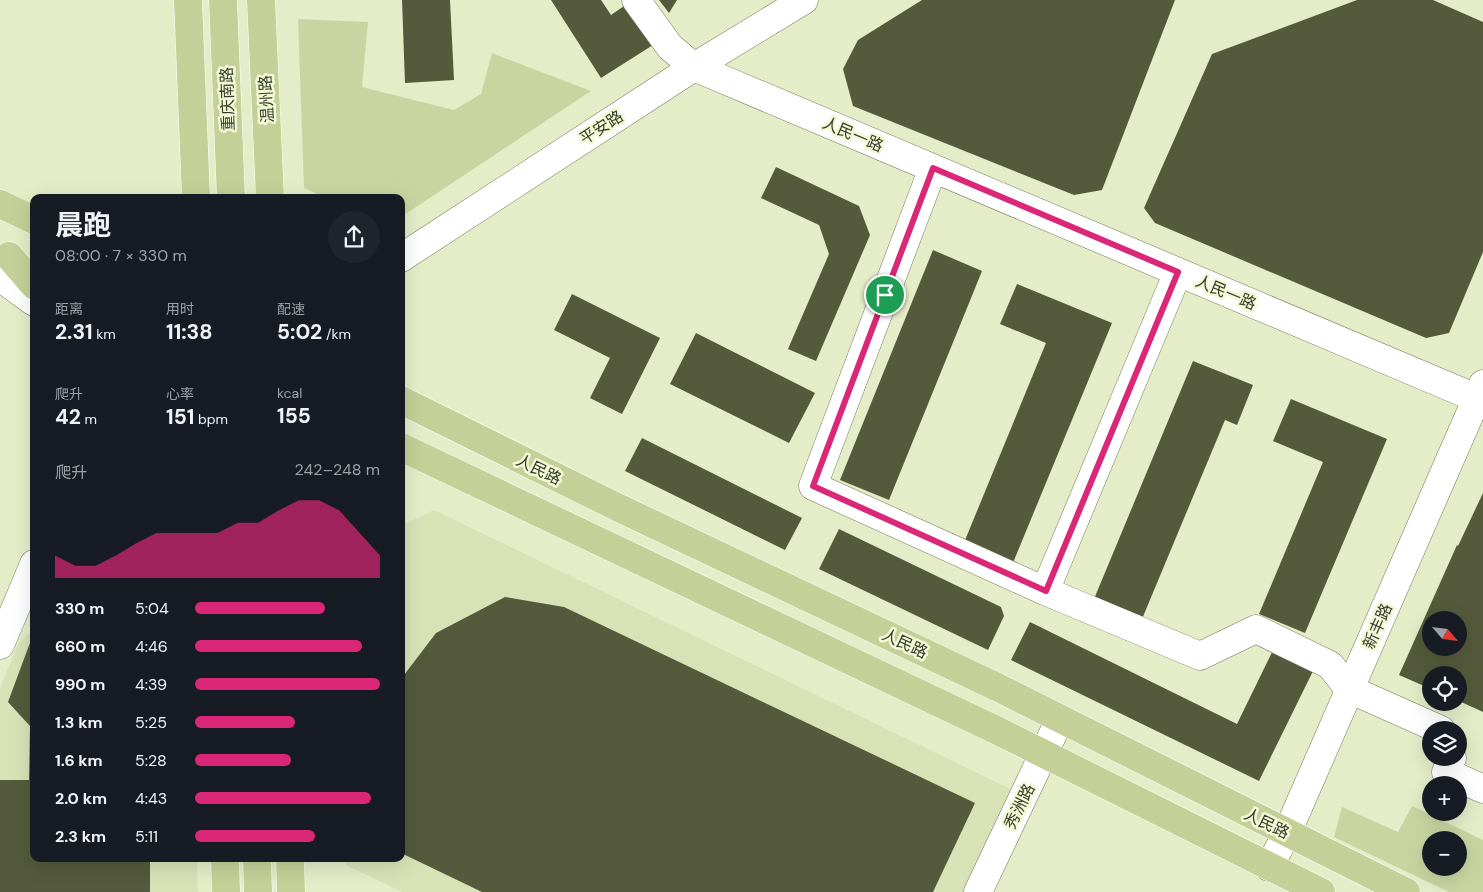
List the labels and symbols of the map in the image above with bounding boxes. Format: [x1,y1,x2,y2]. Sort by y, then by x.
street label: 重庆南路 [216,67,239,131]
street label: 温州路 [255,74,278,123]
street label: 平安路 [575,106,627,149]
street label: 人民一路 [819,112,886,157]
street label: 人民一路 [1192,270,1259,315]
pin [864,274,906,316]
street label: 人民路 [513,449,565,489]
street label: 新丰路 [1358,600,1397,652]
north arrow [1422,611,1468,656]
street label: 人民路 [879,624,931,663]
street label: 秀洲路 [999,780,1039,832]
street label: 人民路 [1241,803,1293,843]

